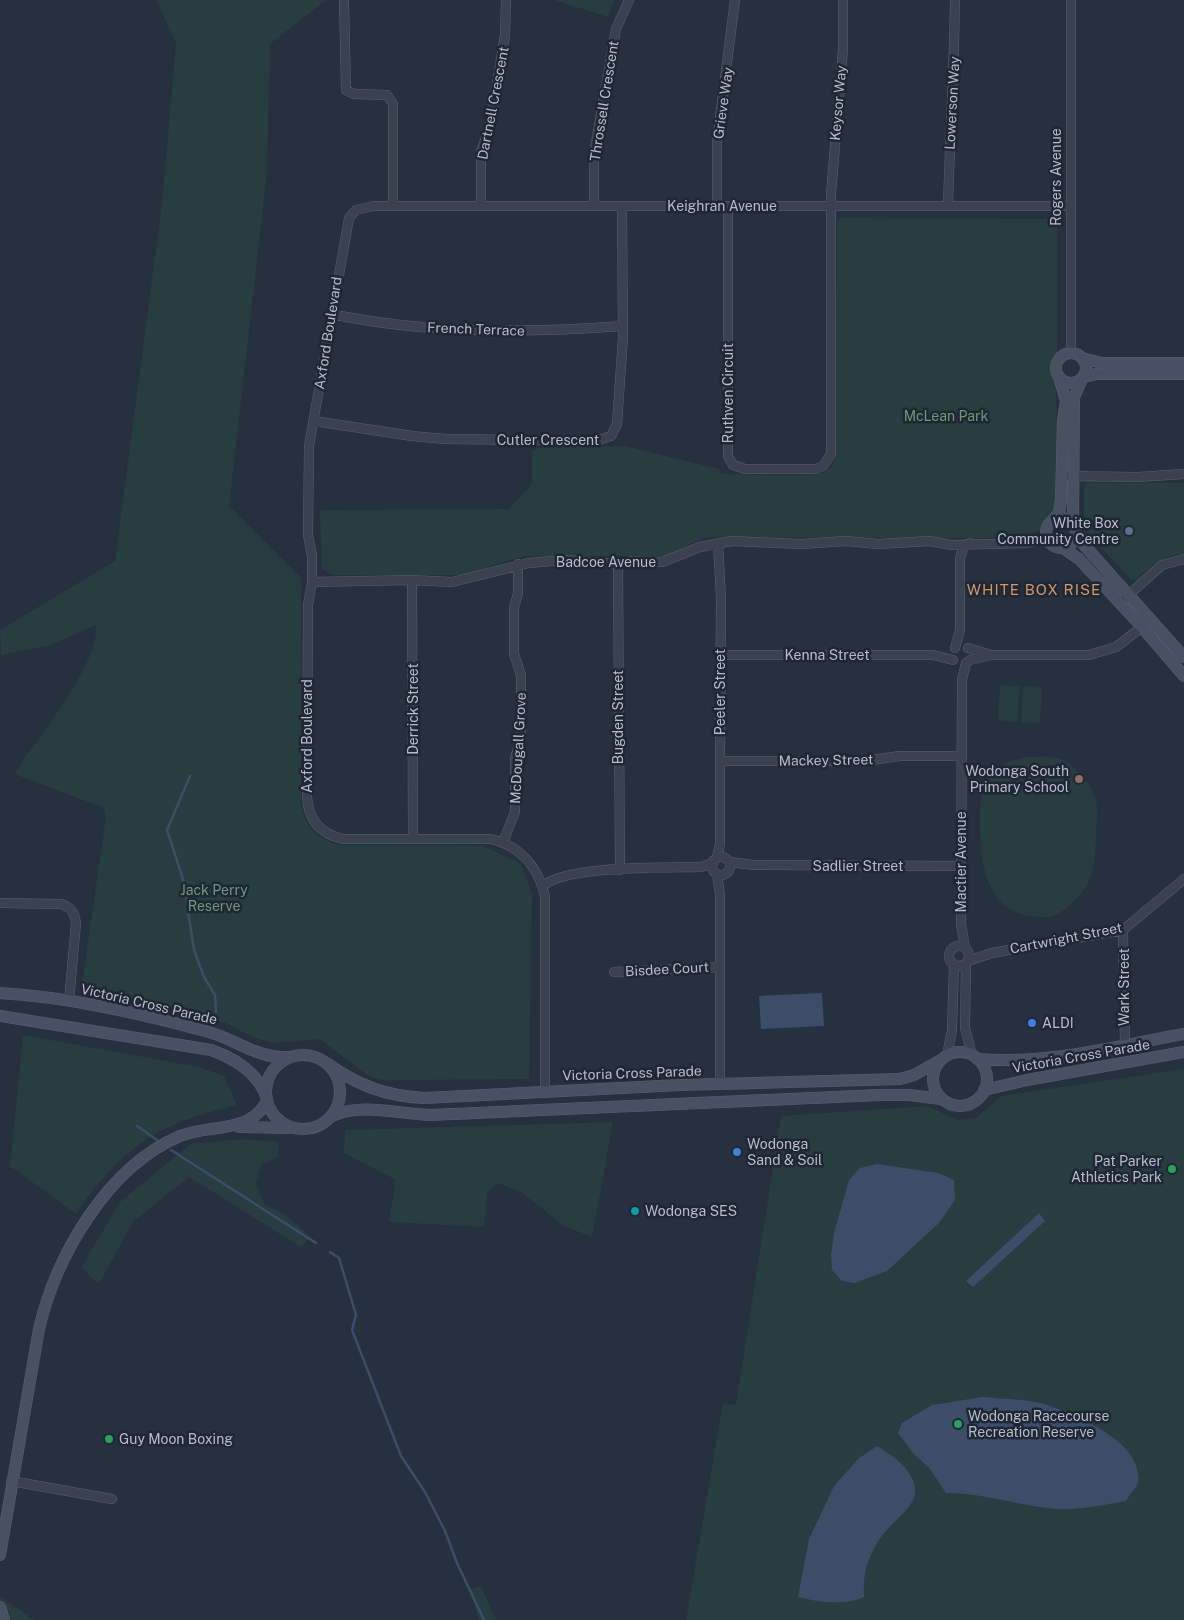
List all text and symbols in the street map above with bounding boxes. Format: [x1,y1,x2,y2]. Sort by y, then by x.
street label: Throssell Crescent [587,39,621,163]
street label: Dartnell Crescent [474,45,512,161]
street label: Lowerson Way [942,55,962,150]
street label: Keysor Way [827,64,849,141]
street label: Grieve Way [710,65,736,140]
street label: Rogers Avenue [1048,128,1064,226]
street label: Keighran Avenue [667,198,777,214]
street label: Axford Boulevard [311,276,345,390]
street label: French Terrace [427,319,525,339]
street label: Ruthven Circuit [720,343,736,443]
park label: McLean Park [904,408,988,424]
street label: Cutler Crescent [497,432,599,448]
place label: White Box Community Centre [997,515,1119,547]
marker: White Box Community Centre [1123,525,1135,537]
street label: Badcoe Avenue [556,554,656,570]
district label: WHITE BOX RISE [967,581,1101,598]
street label: Kenna Street [784,647,870,663]
street label: Peeler Street [712,649,728,735]
street label: Derrick Street [405,663,421,755]
street label: Bugden Street [610,670,626,764]
street label: Axford Boulevard [299,679,315,793]
street label: McDougall Grove [507,692,529,804]
street label: Mackey Street [779,751,873,769]
place label: Wodonga South Primary School [965,763,1069,795]
marker: Wodonga South Primary School [1073,773,1085,785]
street label: Mactier Avenue [953,811,969,913]
street label: Sadlier Street [813,858,903,874]
park label: Jack Perry Reserve [180,882,248,914]
street label: Cartwright Street [1008,919,1124,957]
street label: Wark Street [1116,948,1132,1026]
street label: Bisdee Court [625,959,709,979]
street label: Victoria Cross Parade [79,981,219,1028]
place label: ALDI [1042,1015,1074,1031]
marker: ALDI [1026,1017,1038,1029]
street label: Victoria Cross Parade [1011,1036,1151,1076]
street label: Victoria Cross Parade [562,1063,702,1083]
place label: Wodonga Sand & Soil [747,1136,822,1168]
marker: Wodonga Sand & Soil [731,1146,743,1158]
place label: Pat Parker Athletics Park [1071,1153,1162,1185]
marker: Pat Parker Athletics Park [1166,1163,1178,1175]
place label: Wodonga SES [645,1203,737,1219]
marker: Wodonga SES [629,1205,641,1217]
place label: Wodonga Racecourse Recreation Reserve [968,1408,1109,1440]
marker: Wodonga Racecourse Recreation Reserve [952,1418,964,1430]
place label: Guy Moon Boxing [119,1431,233,1447]
marker: Guy Moon Boxing [103,1433,115,1445]

